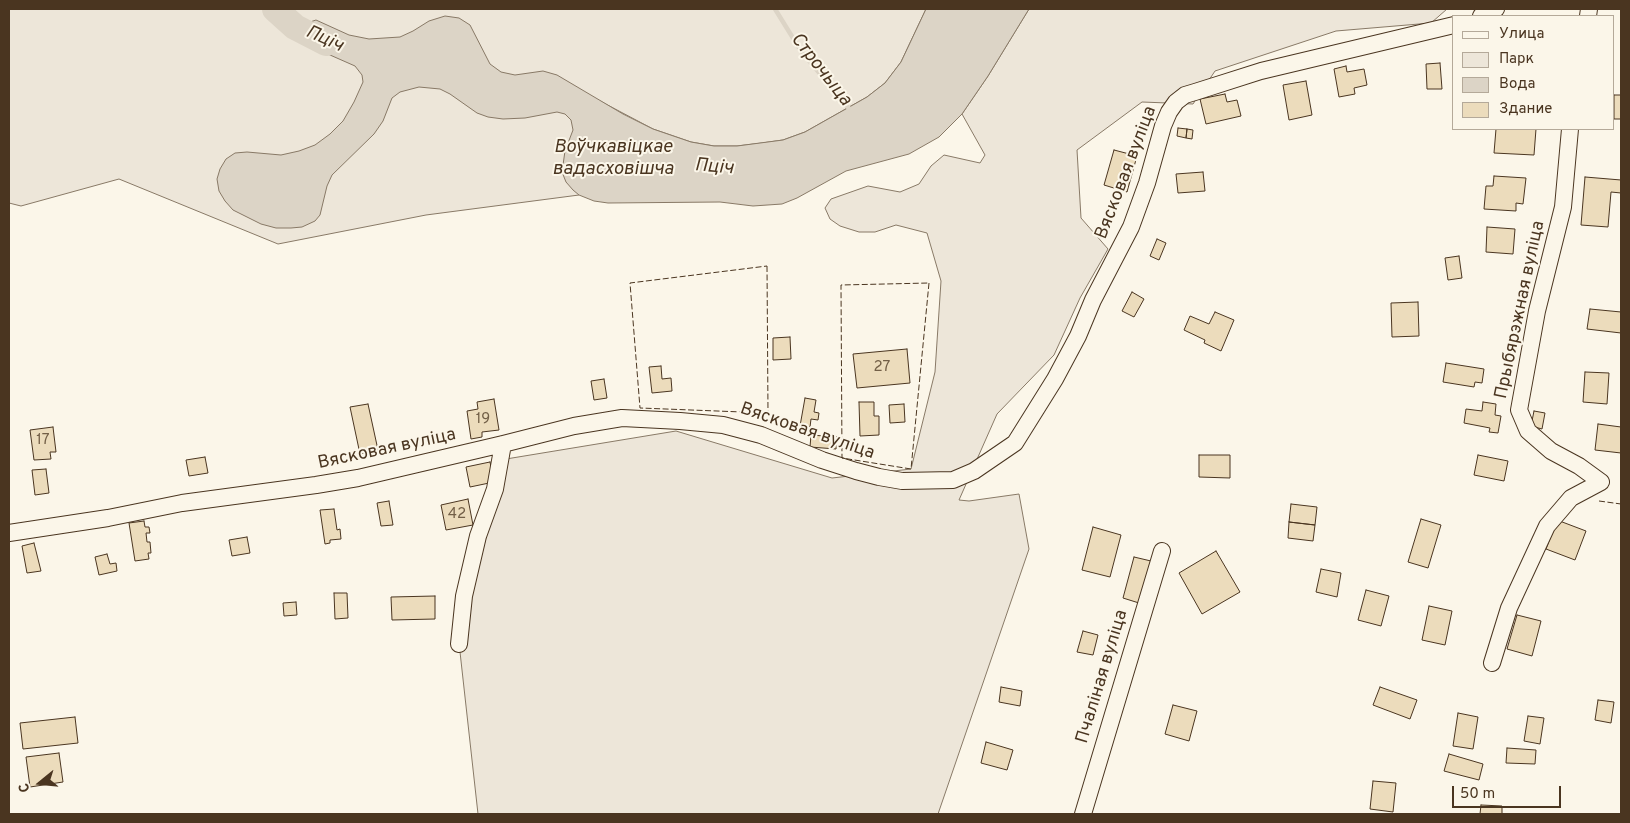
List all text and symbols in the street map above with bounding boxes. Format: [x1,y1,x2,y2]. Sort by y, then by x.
legend [1452,15,1615,130]
water label: Пціч [302,22,346,58]
text: Улица [1499,25,1544,44]
water label: Строчыца [784,29,856,111]
text: Парк [1499,50,1534,69]
text: Вода [1499,75,1535,94]
text: Здание [1499,100,1552,119]
street label: Вясковая вуліца [1092,103,1162,243]
water label: Воўчкавіцкае вадасховішча [552,137,674,181]
water label: Пціч [694,155,734,181]
street label: Прыбярэжная вуліца [1492,219,1550,401]
house number: 27 [874,359,890,377]
street label: Вясковая вуліца [737,399,877,465]
house number: 19 [476,411,490,429]
street label: Вясковая вуліца [316,425,458,475]
house number: 17 [36,432,50,450]
house number: 42 [448,506,466,524]
street label: Пчаліная вуліца [1072,608,1134,746]
north arrow [15,758,65,808]
scale bar [1455,776,1564,808]
text: С [16,781,35,794]
text: 50 m [1460,785,1495,804]

